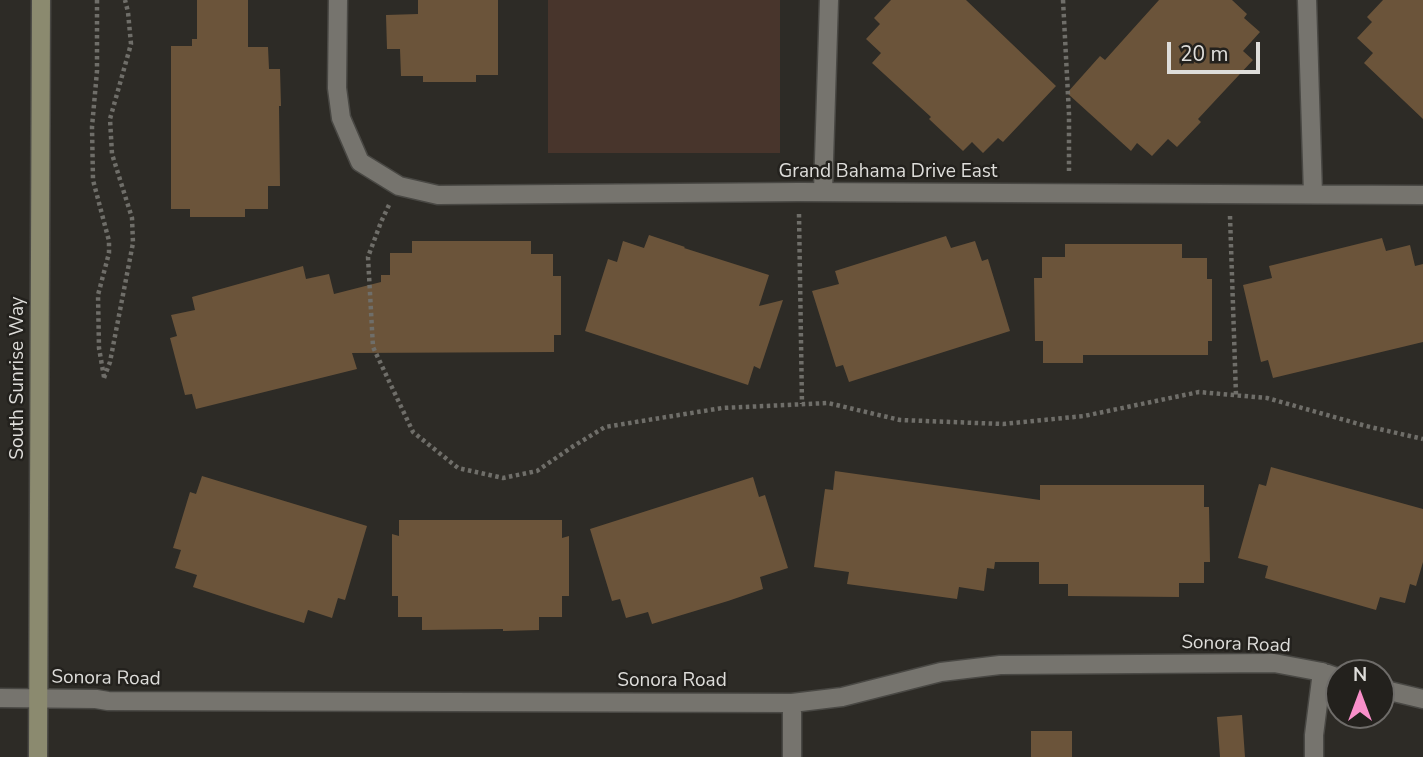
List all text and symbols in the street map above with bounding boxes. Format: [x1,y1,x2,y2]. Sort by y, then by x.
scale bar [1171,28,1264,72]
text: 20 m [1180,40,1229,68]
street label: Grand Bahama Drive East [779,161,997,183]
street label: South Sunrise Way [7,296,29,460]
street label: Sonora Road [1181,632,1291,658]
north arrow [1325,659,1395,729]
text: N [1353,662,1367,688]
street label: Sonora Road [51,667,161,691]
street label: Sonora Road [617,670,727,692]

